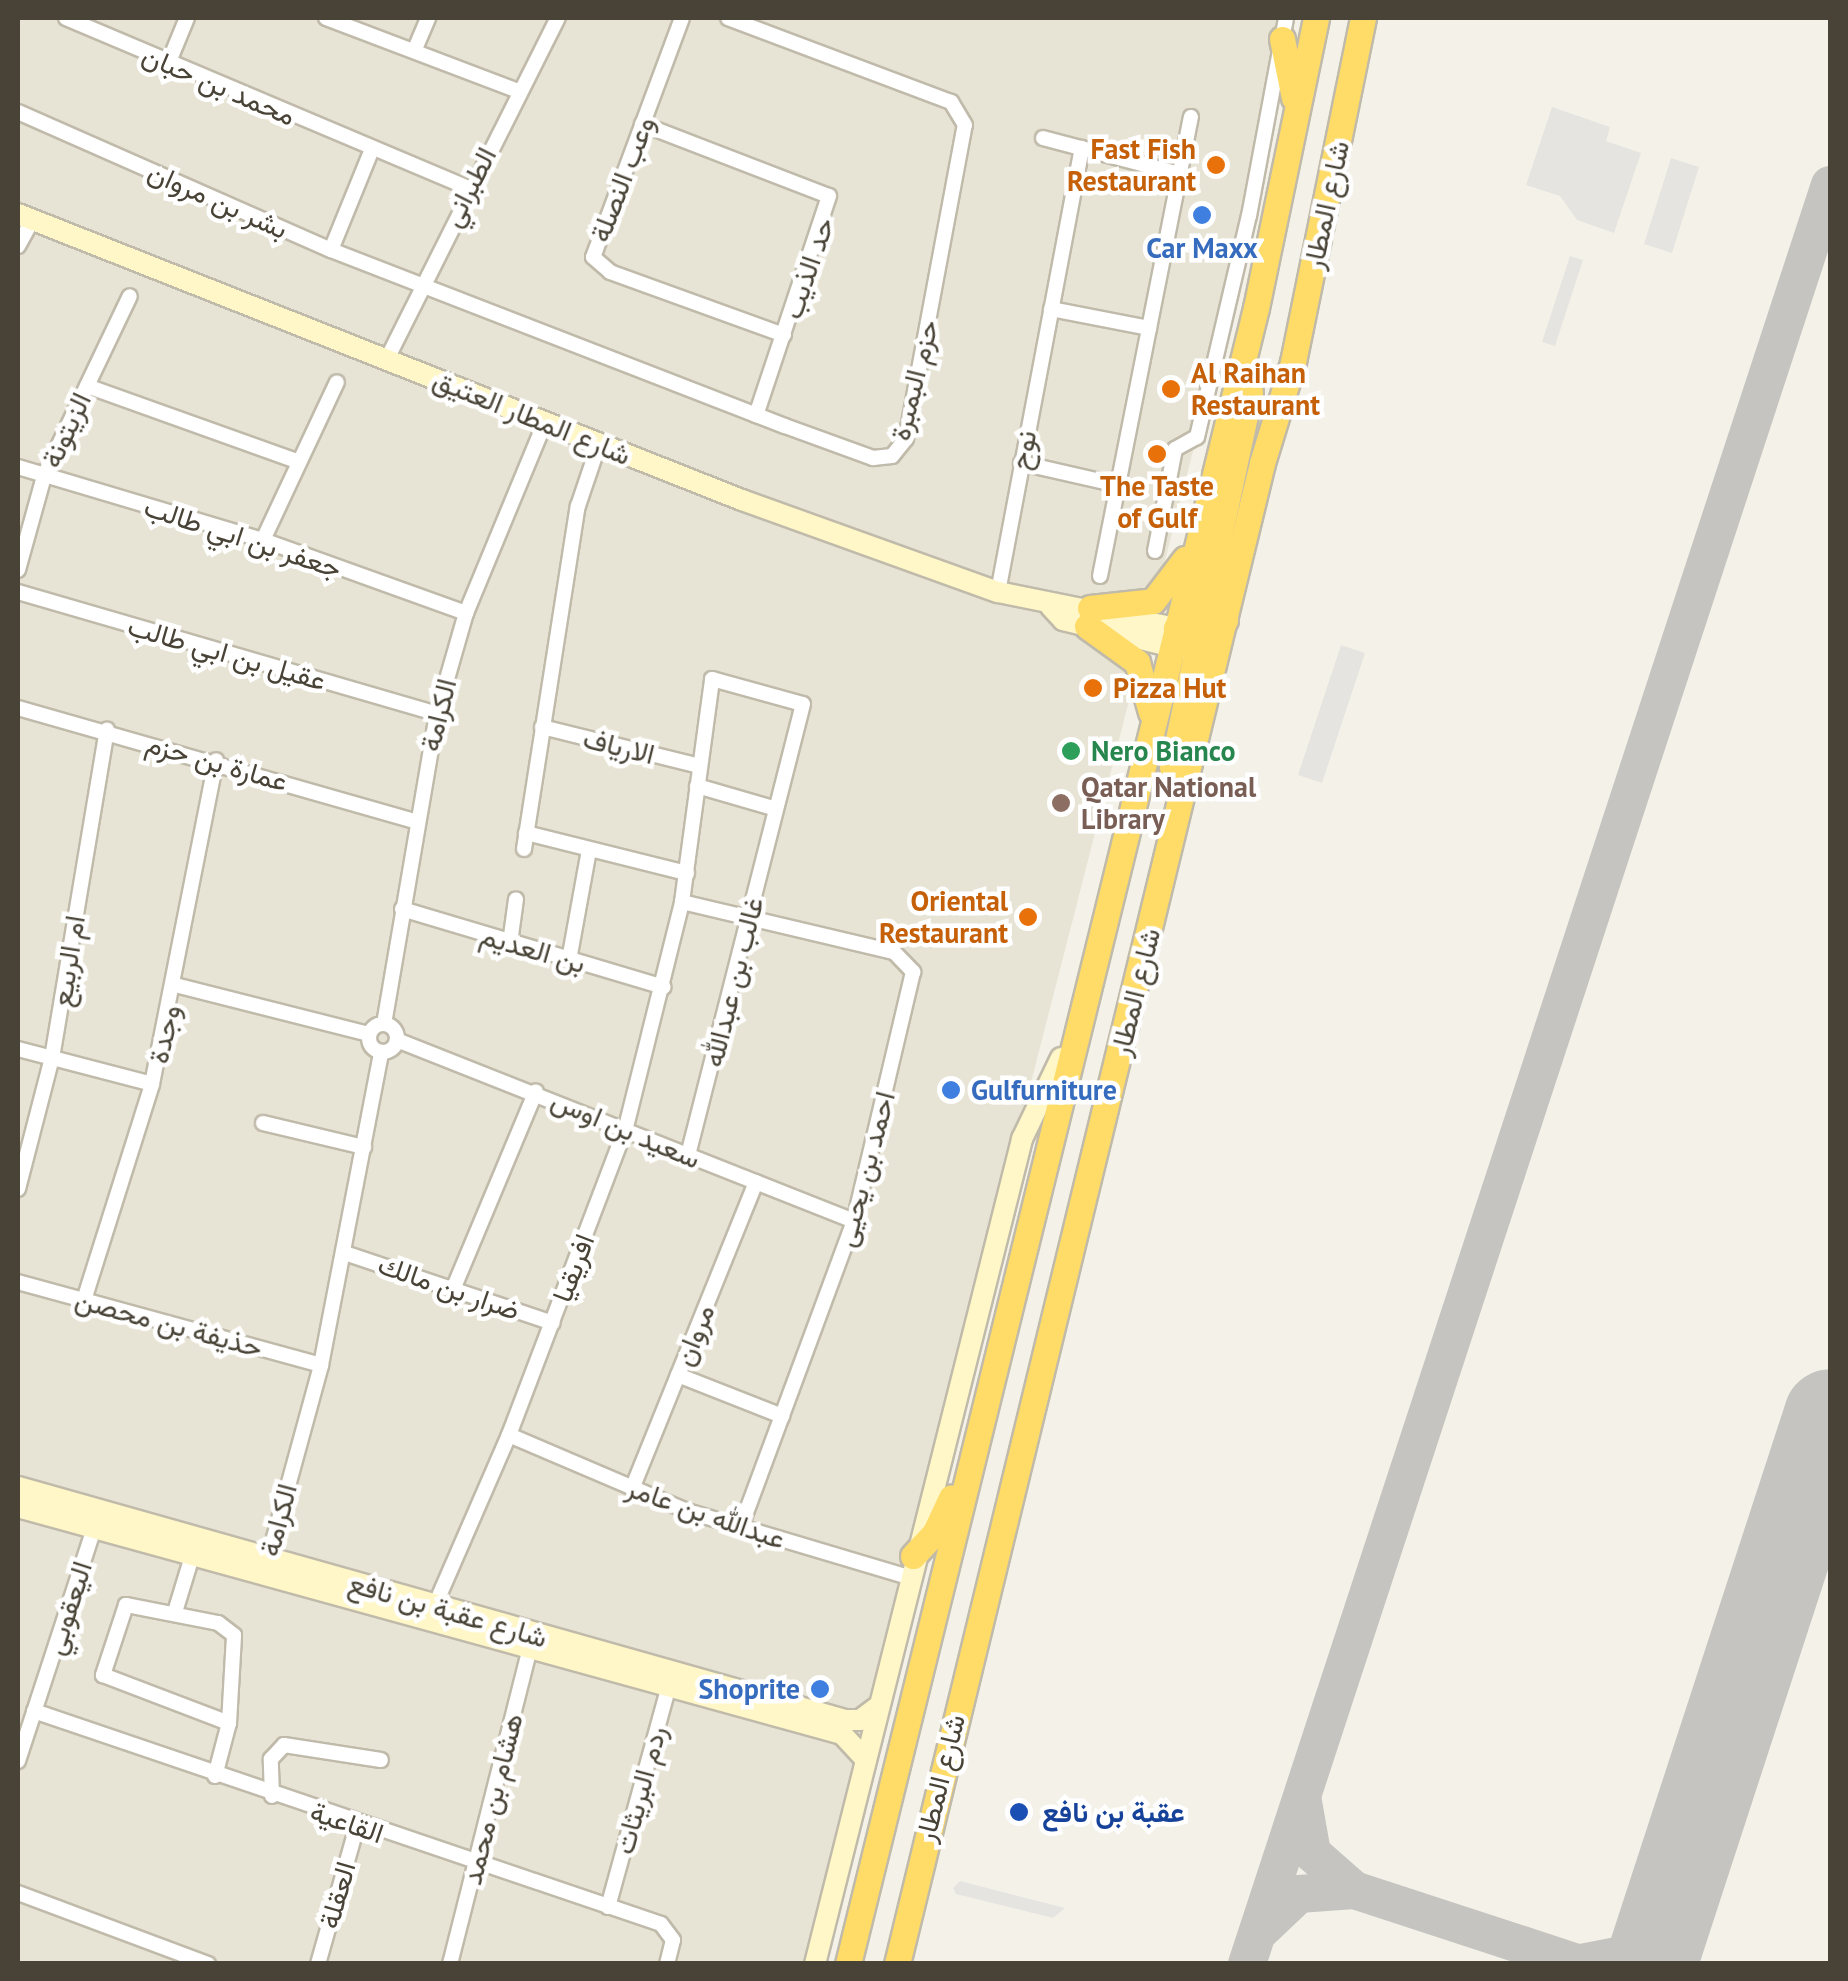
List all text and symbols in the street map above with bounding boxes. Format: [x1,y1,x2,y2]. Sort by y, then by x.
street label: محمد بن حبان [137,38,301,132]
street label: وعب النصلة [583,111,661,247]
place label: Fast Fish Restaurant [1067,132,1196,198]
street label: شارع المطار [1296,138,1356,272]
street label: الطبراني [435,142,503,232]
street label: بشر بن مروان [143,154,293,246]
marker: Fast Fish Restaurant [1205,154,1227,176]
marker: Car Maxx [1191,204,1213,226]
street label: حد الذيب [775,213,841,323]
place label: Car Maxx [1146,231,1258,265]
street label: حزم البمبرة [883,316,945,444]
place label: Al Raihan Restaurant [1191,356,1320,422]
street label: شارع المطار العتيق [428,362,636,472]
marker: Al Raihan Restaurant [1160,378,1182,400]
street label: الزيتونة [34,387,98,473]
street label: نوح [1003,428,1043,472]
marker: The Taste of Gulf [1146,443,1168,465]
place label: The Taste of Gulf [1100,469,1214,535]
street label: جعفر بن ابي طالب [140,489,346,585]
street label: عقيل بن ابي طالب [124,609,330,697]
place label: Pizza Hut [1113,671,1226,705]
street label: الكرامة [413,675,463,755]
marker: Pizza Hut [1082,677,1104,699]
street label: الارياف [580,721,658,771]
street label: عمارة بن حزم [142,726,292,798]
place label: Nero Bianco [1091,734,1235,768]
marker: Nero Bianco [1060,740,1082,762]
place label: Qatar National Library [1081,770,1256,836]
marker: Qatar National Library [1050,792,1072,814]
place label: Oriental Restaurant [879,884,1008,950]
street label: غالب بن عبدالله [696,894,770,1070]
marker: Oriental Restaurant [1017,906,1039,928]
street label: ام الربيع [44,913,92,1009]
street label: بن العديم [477,918,589,980]
street label: شارع المطار [1103,925,1167,1059]
street label: وجدة [141,1001,187,1067]
place label: Gulfurniture [971,1073,1117,1107]
marker: Gulfurniture [940,1079,962,1101]
street label: سعيد بن اوس [546,1083,706,1175]
street label: احمد بن يحيى [828,1088,902,1250]
street label: افريقيا [545,1229,601,1307]
street label: ضرار بن مالك [374,1247,524,1327]
street label: حذيفة بن محصن [72,1282,266,1364]
street label: مروان [667,1299,721,1371]
street label: عبدالله بن عامر [622,1470,790,1556]
street label: الكرامة [252,1480,304,1560]
street label: اليعقوبي [37,1557,99,1659]
street label: شارع عقبة بن نافع [345,1566,551,1654]
place label: Shoprite [699,1672,800,1706]
marker: Shoprite [809,1678,831,1700]
street label: هشام بن محمد [454,1710,530,1888]
street label: شارع المطار [908,1711,972,1845]
street label: ردم البريثات [607,1722,673,1858]
street label: القاعية [306,1794,388,1850]
place label: عقبة بن نافع [1042,1795,1185,1829]
marker: عقبة بن نافع [1006,1799,1032,1825]
street label: العقلة [311,1858,363,1932]

